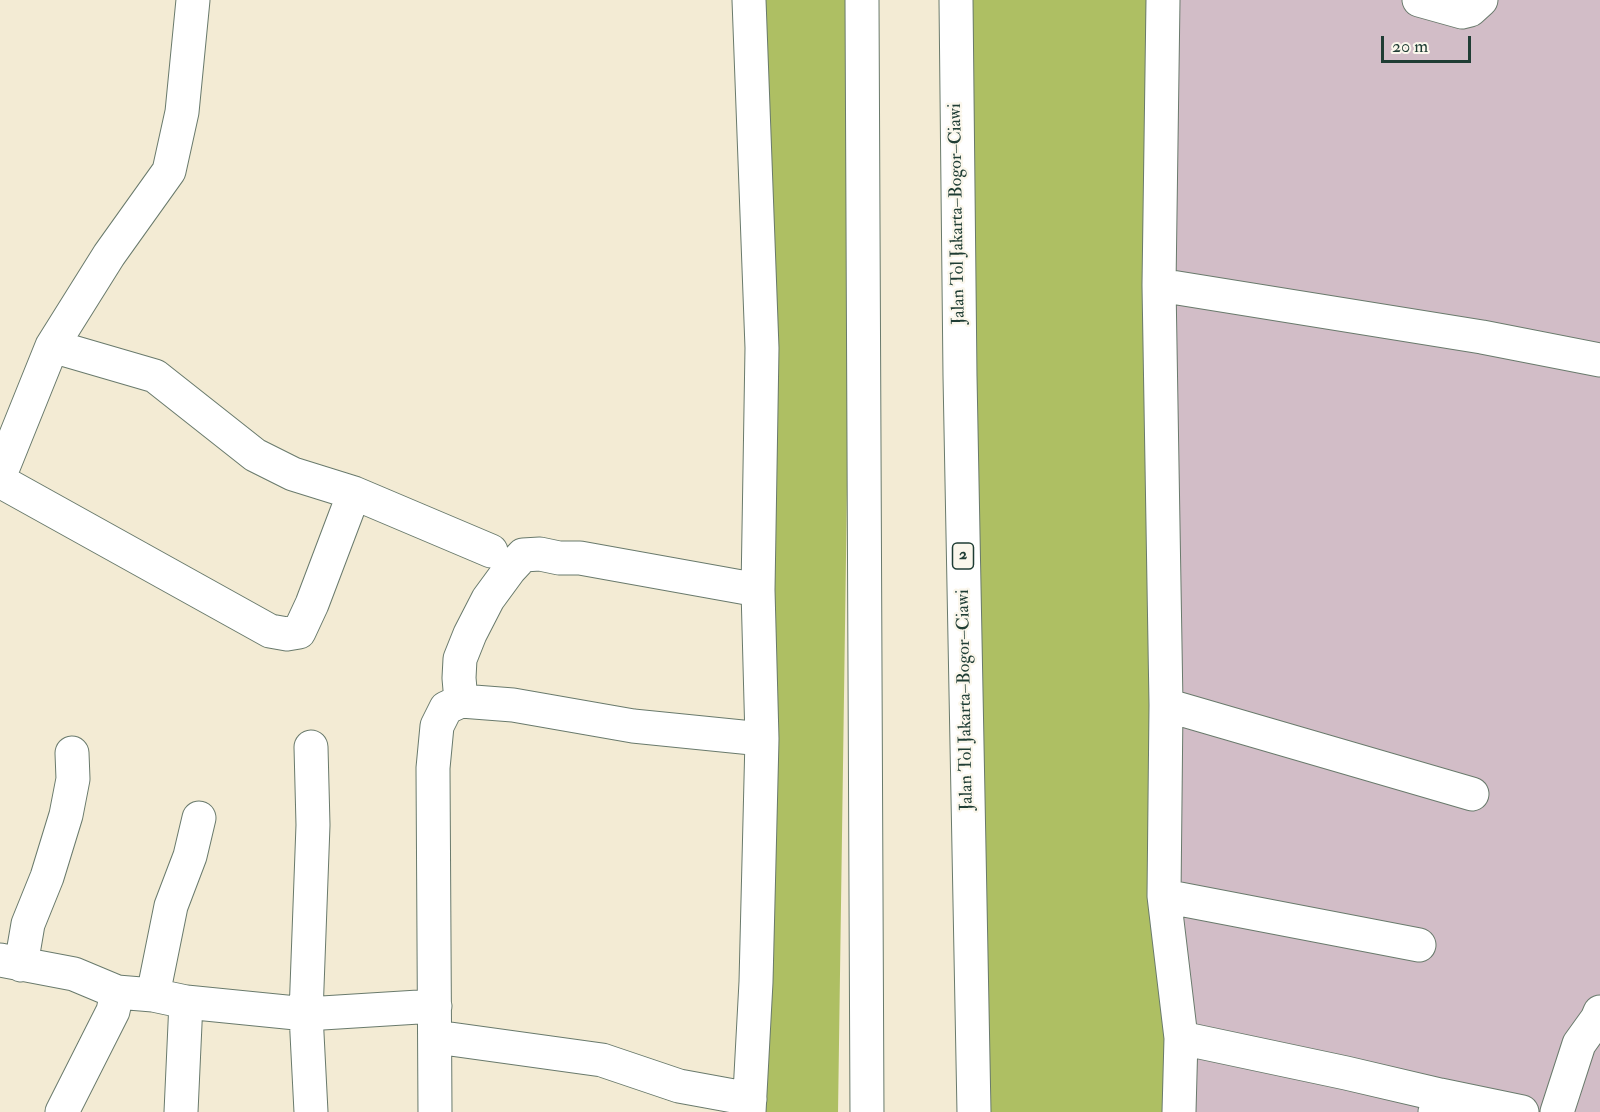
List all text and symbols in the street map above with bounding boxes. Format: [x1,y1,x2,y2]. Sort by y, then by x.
scale bar [1384,24,1474,62]
text: 20 m [1392,35,1428,58]
street label: Jalan Tol Jakarta–Bogor–Ciawi [945,103,971,325]
road number: 2 [952,543,974,569]
street label: Jalan Tol Jakarta–Bogor–Ciawi [953,589,979,811]

